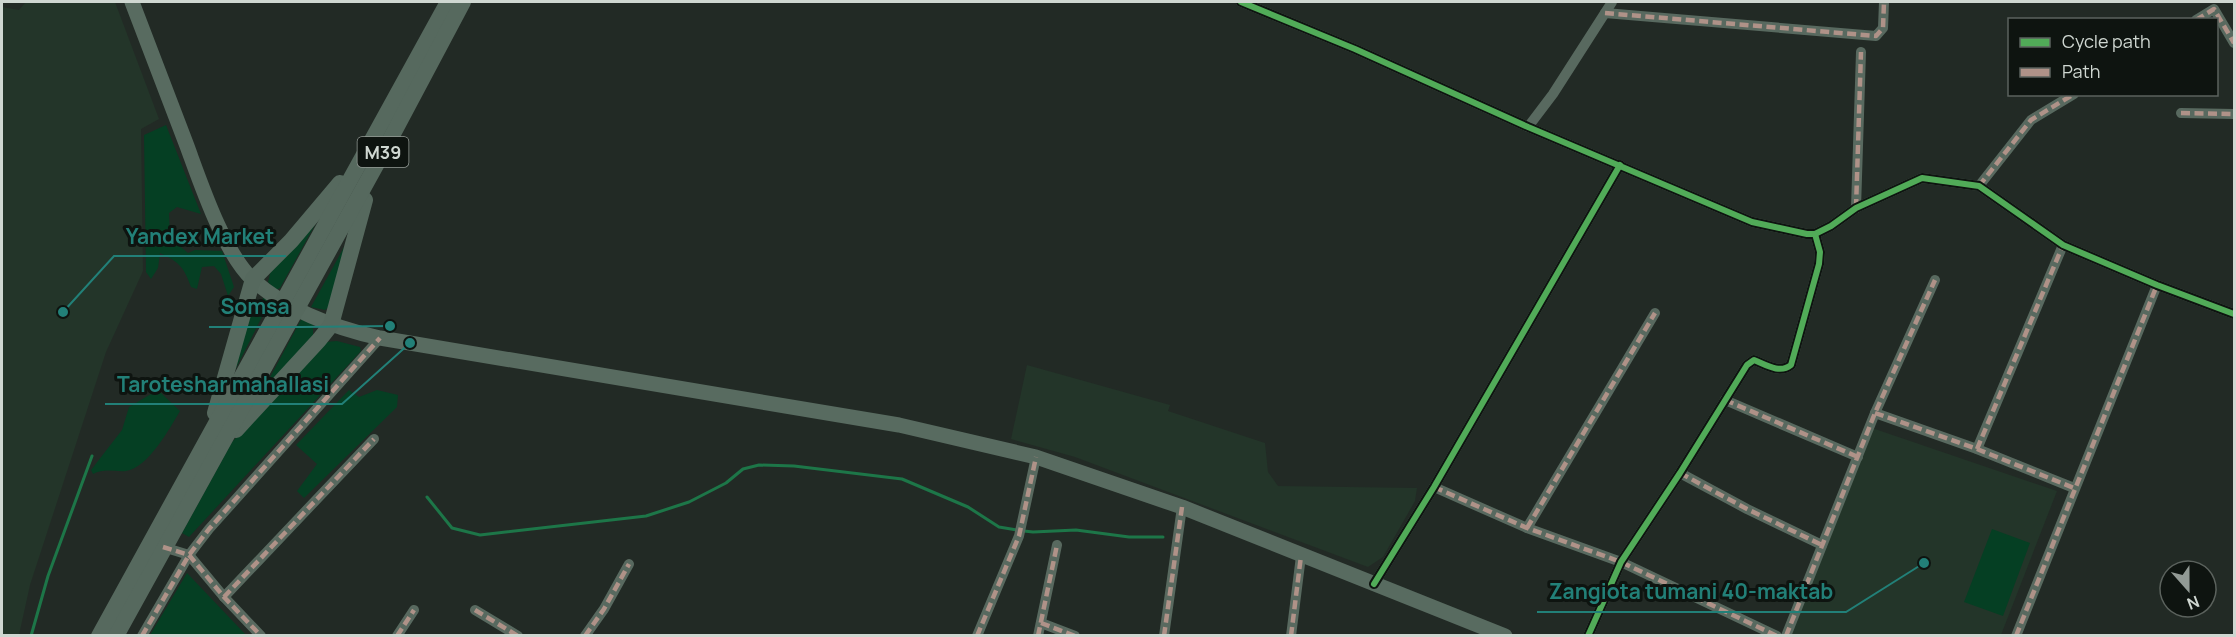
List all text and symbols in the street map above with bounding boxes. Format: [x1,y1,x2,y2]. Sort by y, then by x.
legend [2008,18,2218,96]
text: Cycle path [2062,29,2151,53]
text: Path [2062,59,2100,83]
road number: M39 [358,137,409,167]
callout: Yandex Market [114,217,286,256]
text: Yandex Market [126,222,274,250]
callout: Somsa [209,288,302,327]
text: Somsa [220,292,290,320]
callout: Taroteshar mahallasi [105,365,342,404]
text: Taroteshar mahallasi [117,370,329,398]
north arrow [2158,559,2218,619]
callout: Zangiota tumani 40-maktab [1537,573,1846,612]
text: Zangiota tumani 40-maktab [1549,577,1833,605]
text: N [2184,591,2203,615]

